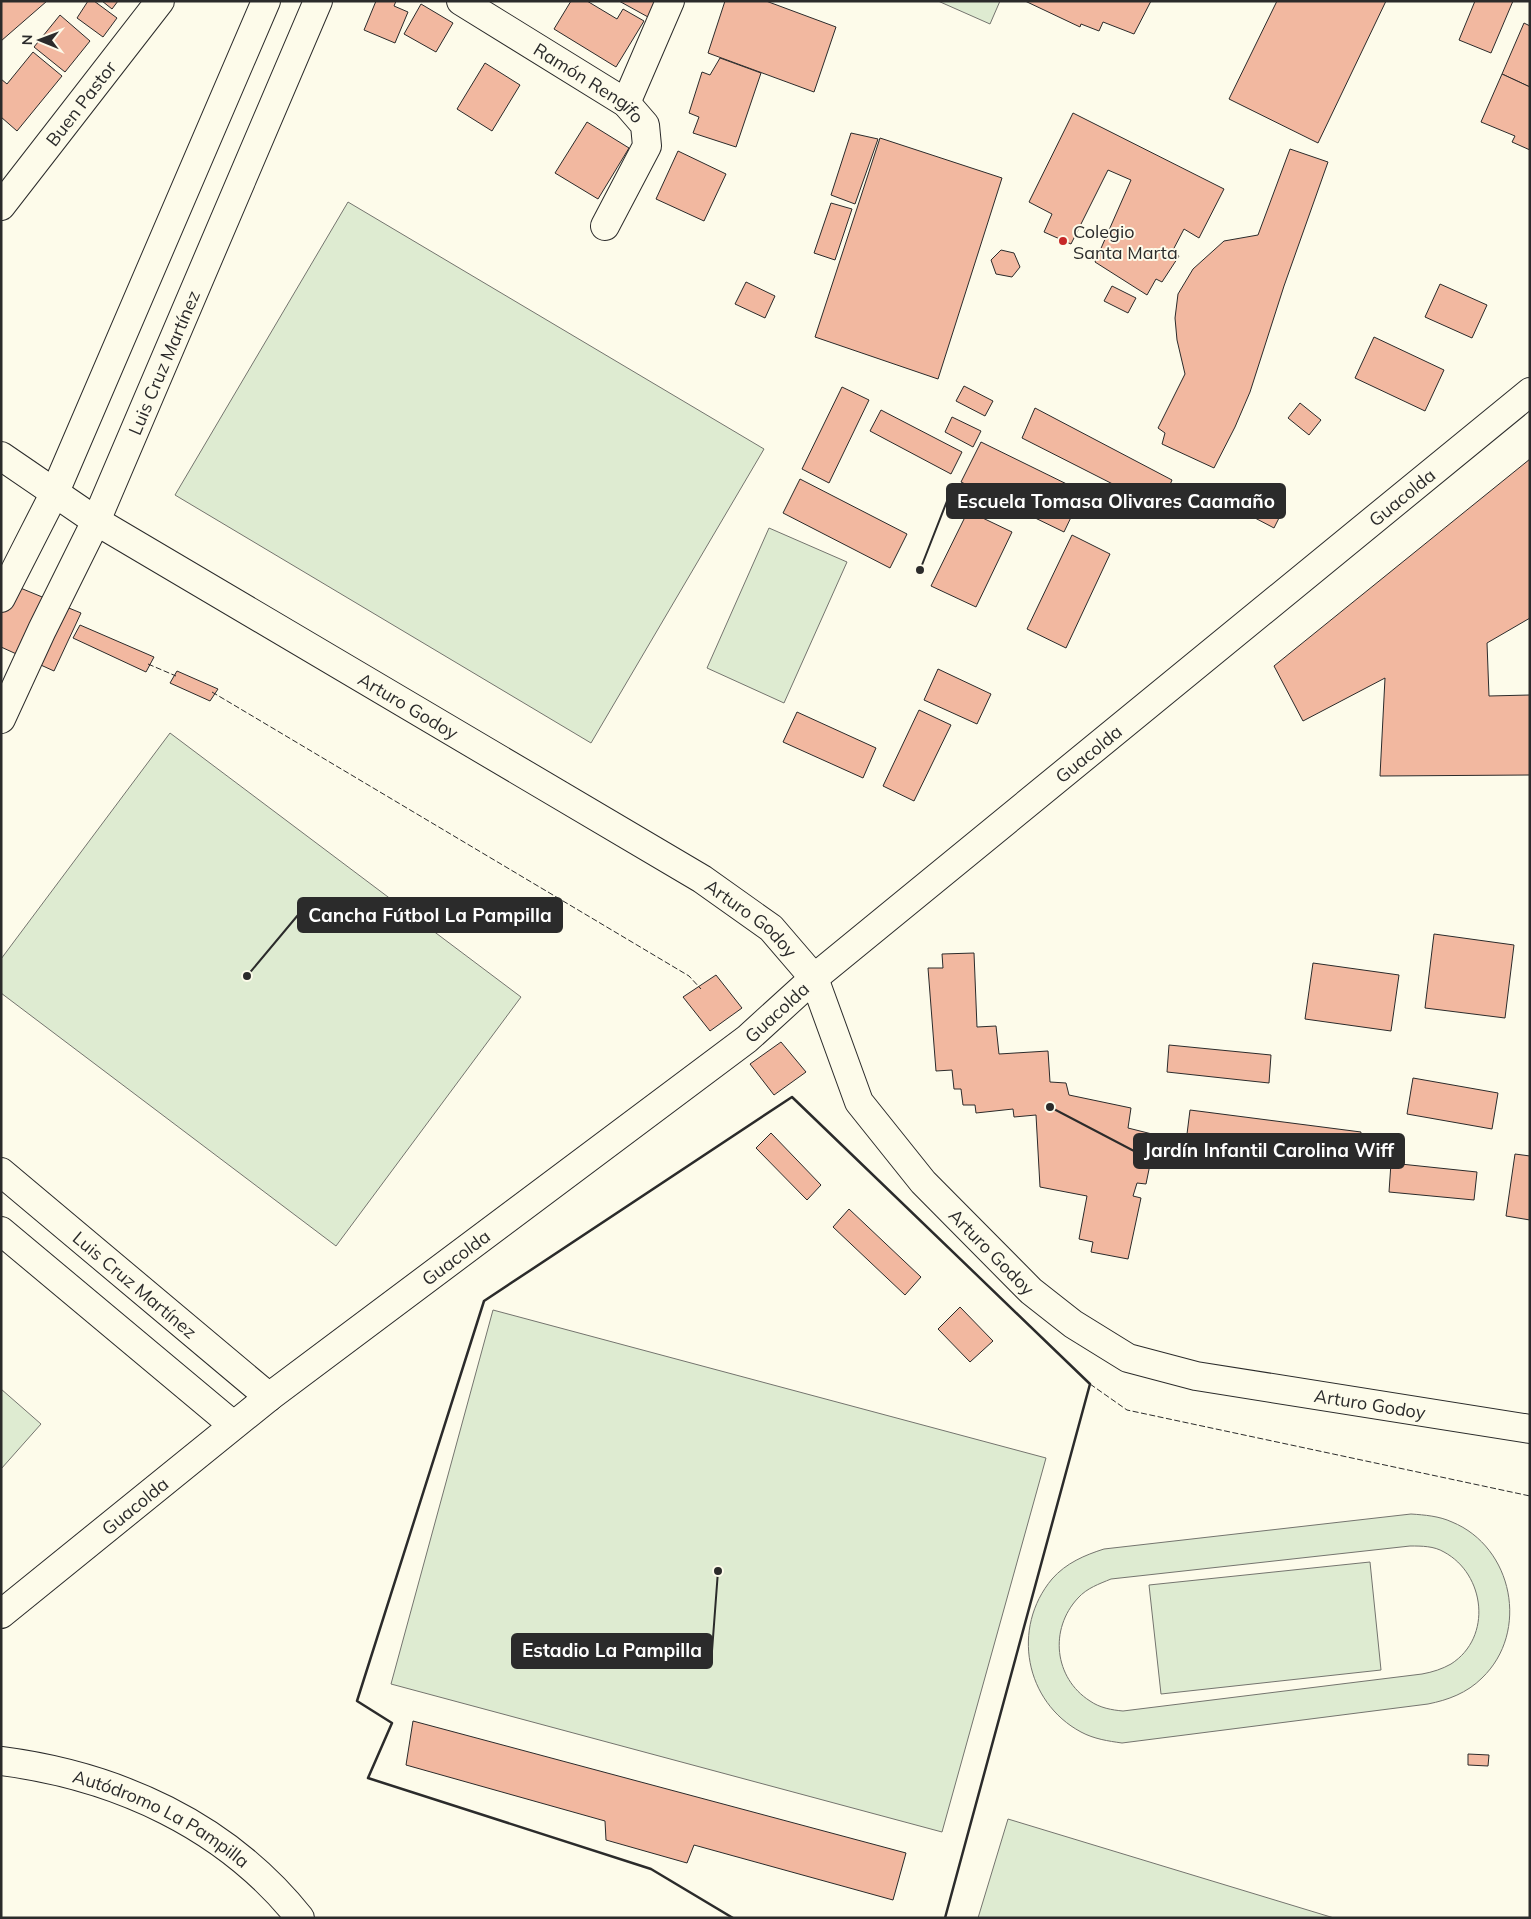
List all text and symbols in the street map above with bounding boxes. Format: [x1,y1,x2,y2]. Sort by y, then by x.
north arrow [15,15,65,65]
text: N [18,34,36,45]
street label: Ramón Rengifo [530,37,649,127]
street label: Buen Pastor [40,56,121,151]
place label: Colegio Santa Marta [1073,220,1178,264]
marker: Colegio Santa Marta [1057,235,1069,247]
street label: Luis Cruz Martínez [123,287,205,438]
street label: Guacolda [1364,463,1440,531]
callout: Escuela Tomasa Olivares Caamaño [947,484,1285,518]
text: Escuela Tomasa Olivares Caamaño [957,489,1275,513]
street label: Arturo Godoy [354,667,463,744]
street label: Guacolda [1050,719,1126,788]
street label: Arturo Godoy [701,874,803,962]
callout: Cancha Fútbol La Pampilla [298,898,562,932]
text: Cancha Fútbol La Pampilla [308,903,552,927]
street label: Guacolda [739,977,814,1047]
callout: Jardín Infantil Carolina Wiff [1134,1134,1404,1168]
text: Jardín Infantil Carolina Wiff [1144,1138,1395,1162]
street label: Arturo Godoy [944,1204,1040,1300]
street label: Guacolda [417,1224,494,1290]
street label: Luis Cruz Martínez [68,1226,202,1343]
street label: Arturo Godoy [1313,1383,1428,1424]
street label: Guacolda [97,1472,173,1540]
callout: Estadio La Pampilla [512,1634,712,1668]
text: Estadio La Pampilla [522,1638,702,1662]
street label: Autódromo La Pampilla [70,1764,254,1872]

